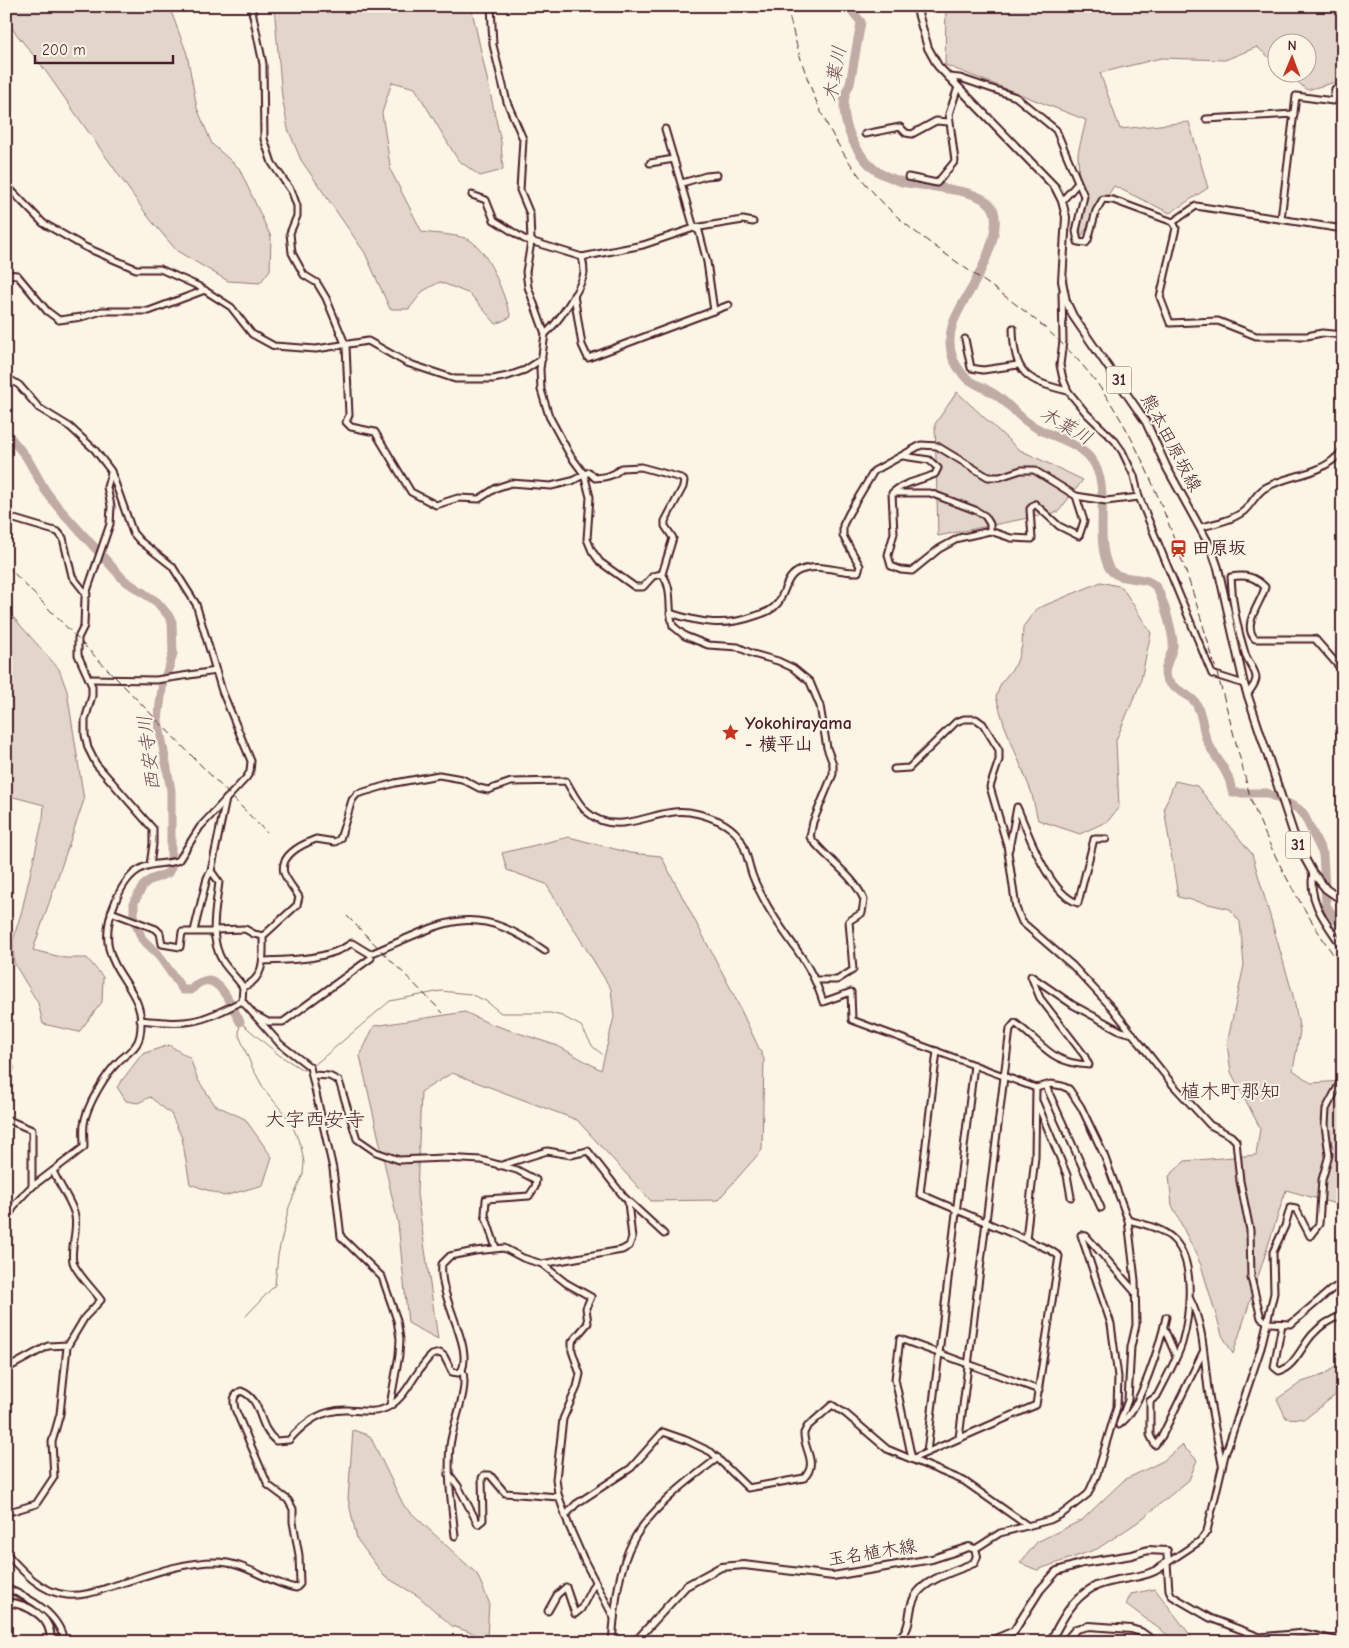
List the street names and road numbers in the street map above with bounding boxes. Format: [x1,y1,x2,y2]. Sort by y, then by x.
road number: 31 [1106,366,1132,394]
street label: 熊本田原坂線 [1136,390,1206,496]
road number: 31 [1286,832,1310,858]
street label: 玉名植木線 [826,1536,918,1570]

